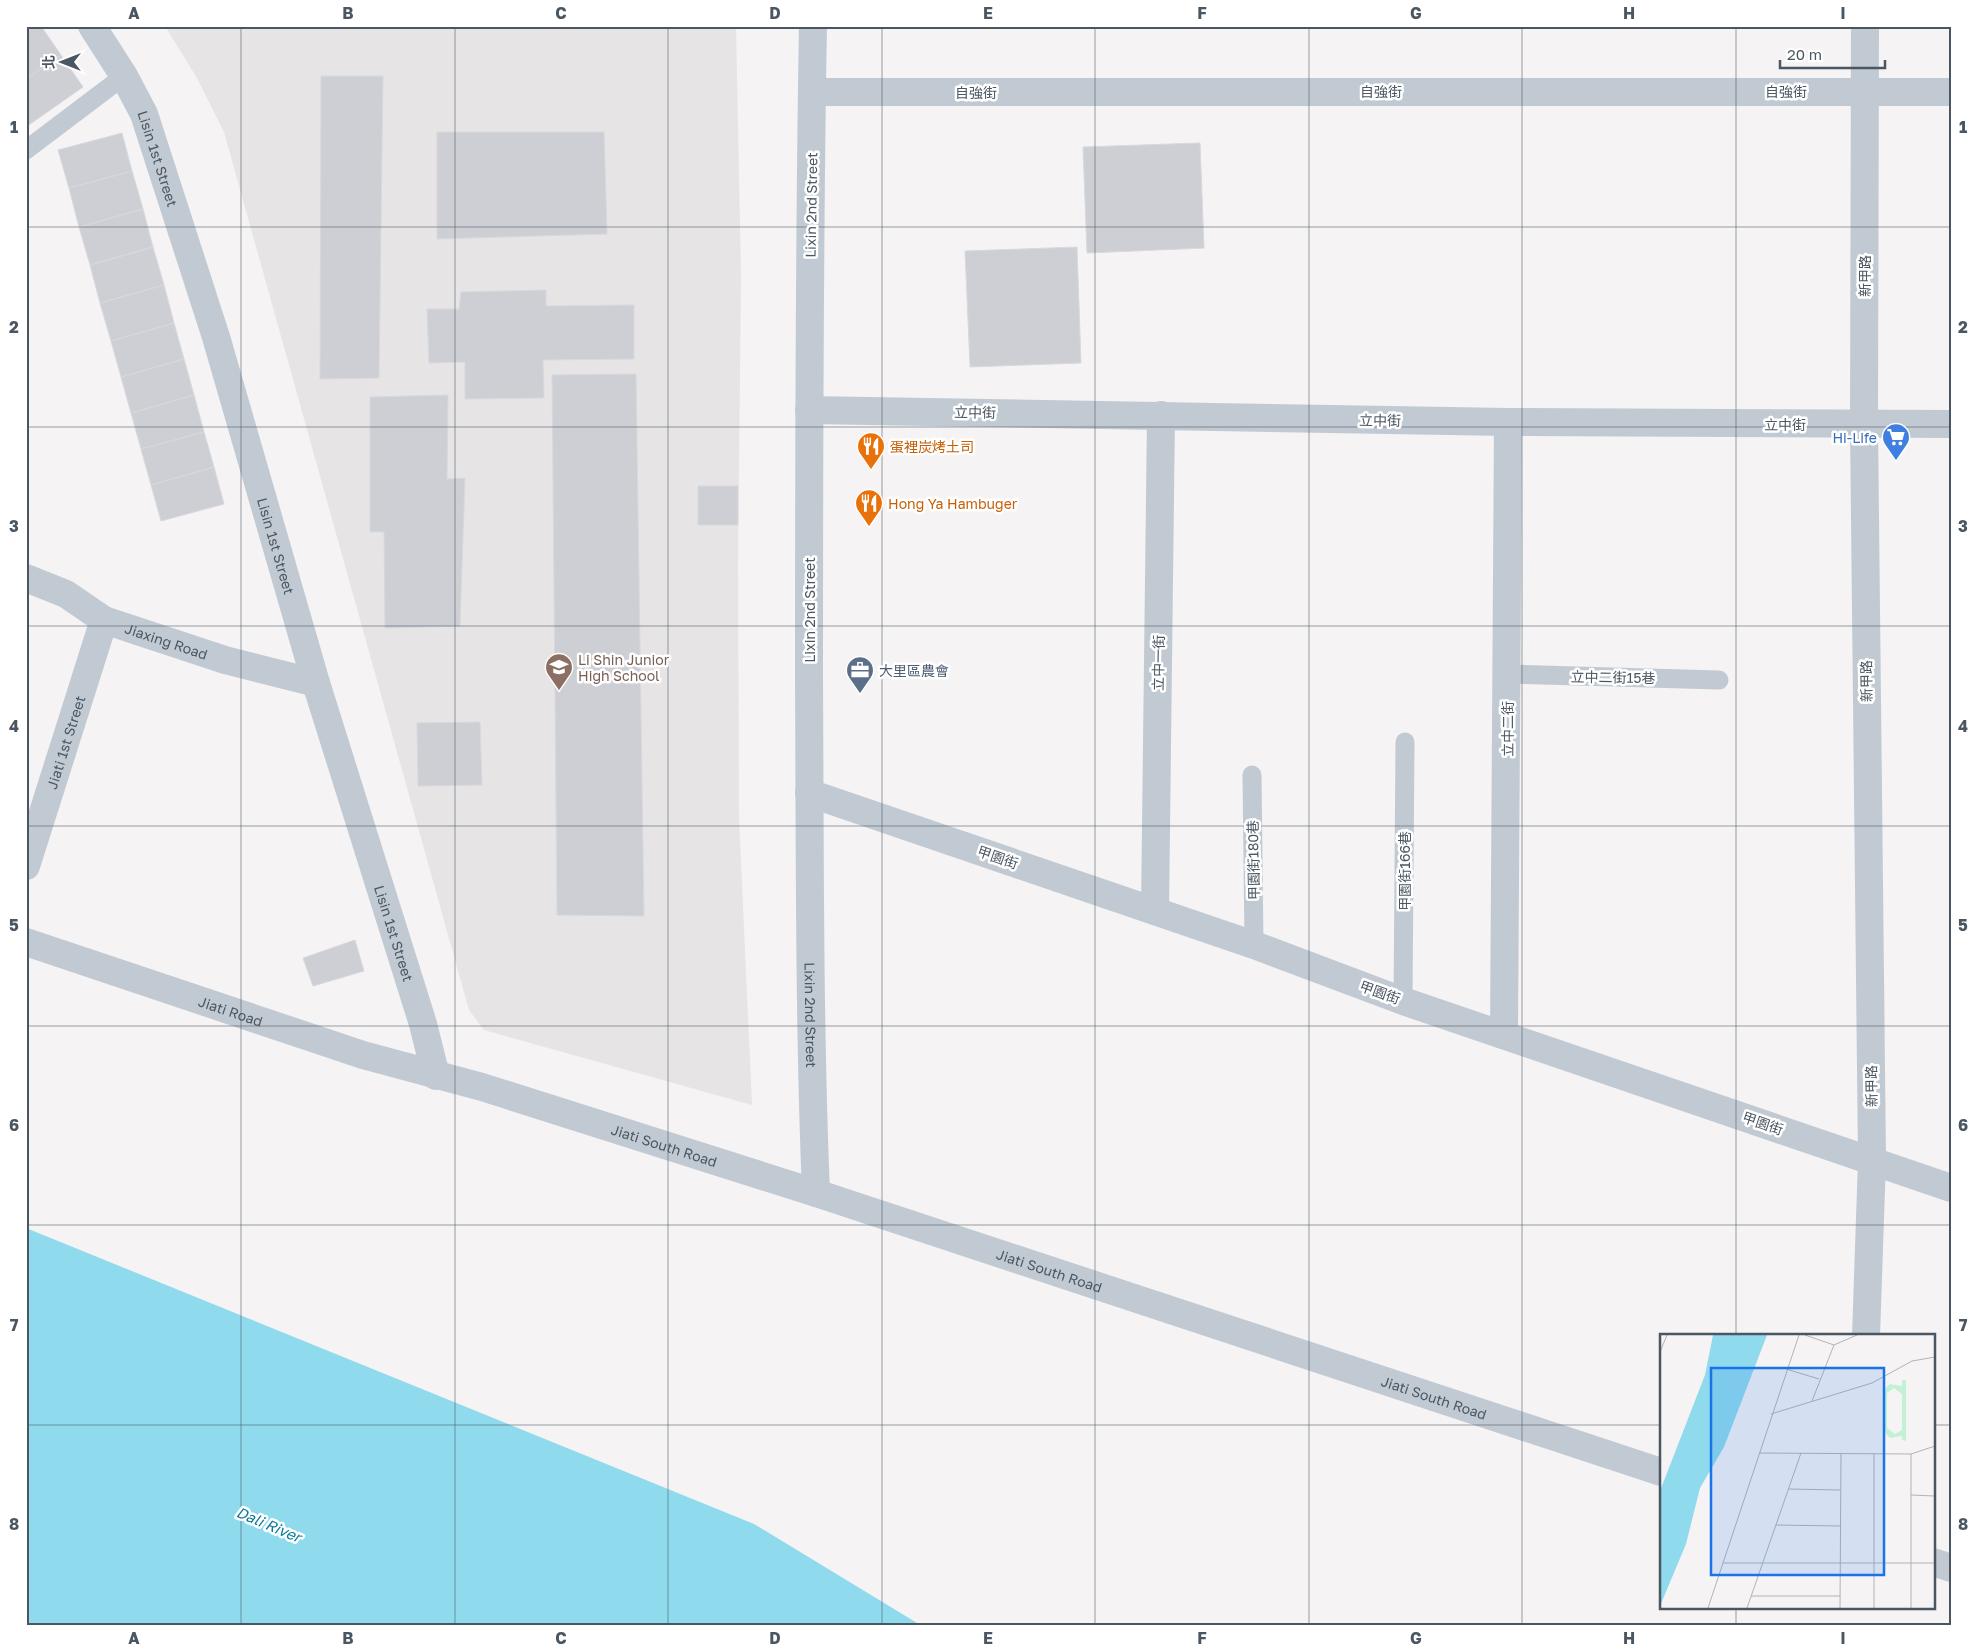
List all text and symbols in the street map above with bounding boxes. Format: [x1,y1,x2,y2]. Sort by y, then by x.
text: A [128,3,140,23]
text: B [342,3,354,23]
text: C [555,3,567,23]
text: D [769,3,781,23]
text: E [983,3,993,23]
text: F [1197,3,1207,23]
text: G [1410,3,1422,23]
text: H [1623,3,1635,23]
text: I [1840,3,1846,23]
north arrow [38,38,88,88]
scale bar [1780,38,1884,70]
text: 20 m [1787,45,1822,63]
text: 北 [40,55,57,69]
street label: 自強街 [1360,83,1402,100]
street label: 自強街 [1765,83,1807,100]
street label: 自強街 [955,84,997,101]
street label: Lisin 1st Street [135,108,182,209]
text: 1 [10,117,18,137]
text: 1 [1959,117,1967,137]
street label: Lixin 2nd Street [802,152,820,258]
street label: 新甲路 [1856,255,1873,297]
text: 2 [9,317,19,337]
text: 2 [1958,317,1968,337]
street label: 立中街 [954,403,996,421]
street label: 立中街 [1359,411,1401,429]
street label: 立中街 [1764,416,1806,433]
supermarket icon: Hi-Life [1881,422,1911,461]
place label: Hi-Life [1832,429,1877,446]
restaurant icon: 蛋裡炭烤土司 [856,431,886,470]
place label: 蛋裡炭烤土司 [890,438,974,455]
restaurant icon: Hong Ya Hambuger [854,488,884,527]
street label: Lisin 1st Street [254,495,298,596]
place label: Hong Ya Hambuger [888,495,1018,512]
text: 3 [9,516,19,536]
text: 3 [1958,516,1968,536]
street label: Lixin 2nd Street [801,557,818,663]
street label: Jiaxing Road [123,619,210,662]
street label: 立中一街 [1149,635,1167,691]
place label: Li Shin Junior High School [578,651,670,684]
school or university icon: Li Shin Junior High School [544,652,574,691]
office icon: 大里區農會 [845,655,875,694]
street label: 新甲路 [1857,660,1875,702]
place label: 大里區農會 [879,662,949,679]
street label: 立中二街15巷 [1570,668,1656,686]
street label: Jiati 1st Street [43,693,88,791]
street label: 立中二街 [1499,701,1516,757]
text: 4 [9,716,19,736]
text: 4 [1958,716,1968,736]
street label: 甲園街180巷 [1244,820,1262,900]
street label: 甲園街166巷 [1396,831,1413,911]
street label: 甲園街 [975,842,1021,872]
street label: Lisin 1st Street [371,883,418,983]
text: 5 [9,915,19,935]
text: 5 [1958,915,1968,935]
street label: Lixin 2nd Street [802,962,821,1068]
street label: 甲園街 [1357,977,1403,1007]
street label: Jiati Road [197,992,265,1029]
street label: 新甲路 [1862,1065,1880,1107]
street label: 甲園街 [1740,1108,1786,1138]
text: 6 [9,1115,19,1135]
text: 6 [1958,1115,1968,1135]
street label: Jiati South Road [609,1120,719,1170]
street label: Jiati South Road [995,1245,1104,1295]
text: 7 [10,1315,19,1335]
text: 7 [1959,1315,1968,1335]
inset map [1660,1334,1934,1610]
street label: Jiati South Road [1379,1372,1489,1422]
water label: Dali River [234,1502,306,1546]
text: 8 [9,1514,19,1534]
text: 8 [1958,1514,1968,1534]
text: A [128,1628,140,1648]
text: B [342,1628,354,1648]
text: C [555,1628,567,1648]
text: D [769,1628,781,1648]
text: E [983,1628,993,1648]
text: F [1197,1628,1207,1648]
text: G [1410,1628,1422,1648]
text: H [1623,1628,1635,1648]
text: I [1840,1628,1846,1648]

